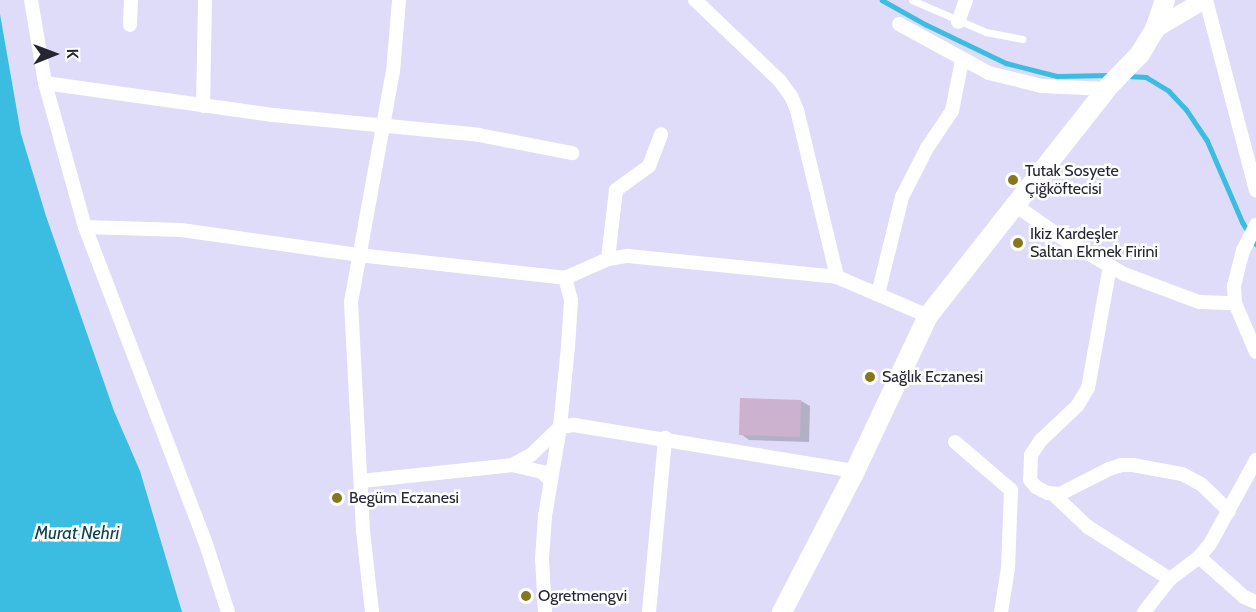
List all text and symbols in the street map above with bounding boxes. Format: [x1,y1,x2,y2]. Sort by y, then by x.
north arrow [24,24,84,84]
text: K [63,48,82,59]
place label: Tutak Sosyete Çiğköftecisi [1025,161,1119,199]
marker: Tutak Sosyete Çiğköftecisi [1006,173,1020,187]
place label: Ikiz Kardeşler Saltan Ekmek Firini [1030,224,1158,262]
marker: Ikiz Kardeşler Saltan Ekmek Firini [1011,236,1025,250]
place label: Sağlık Eczanesi [882,367,983,387]
marker: Sağlık Eczanesi [863,370,877,384]
place label: Begüm Eczanesi [349,488,459,508]
marker: Begüm Eczanesi [330,491,344,505]
water label: Murat Nehri [35,522,119,544]
place label: Ogretmengvi [538,586,627,606]
marker: Ogretmengvi [519,589,533,603]

